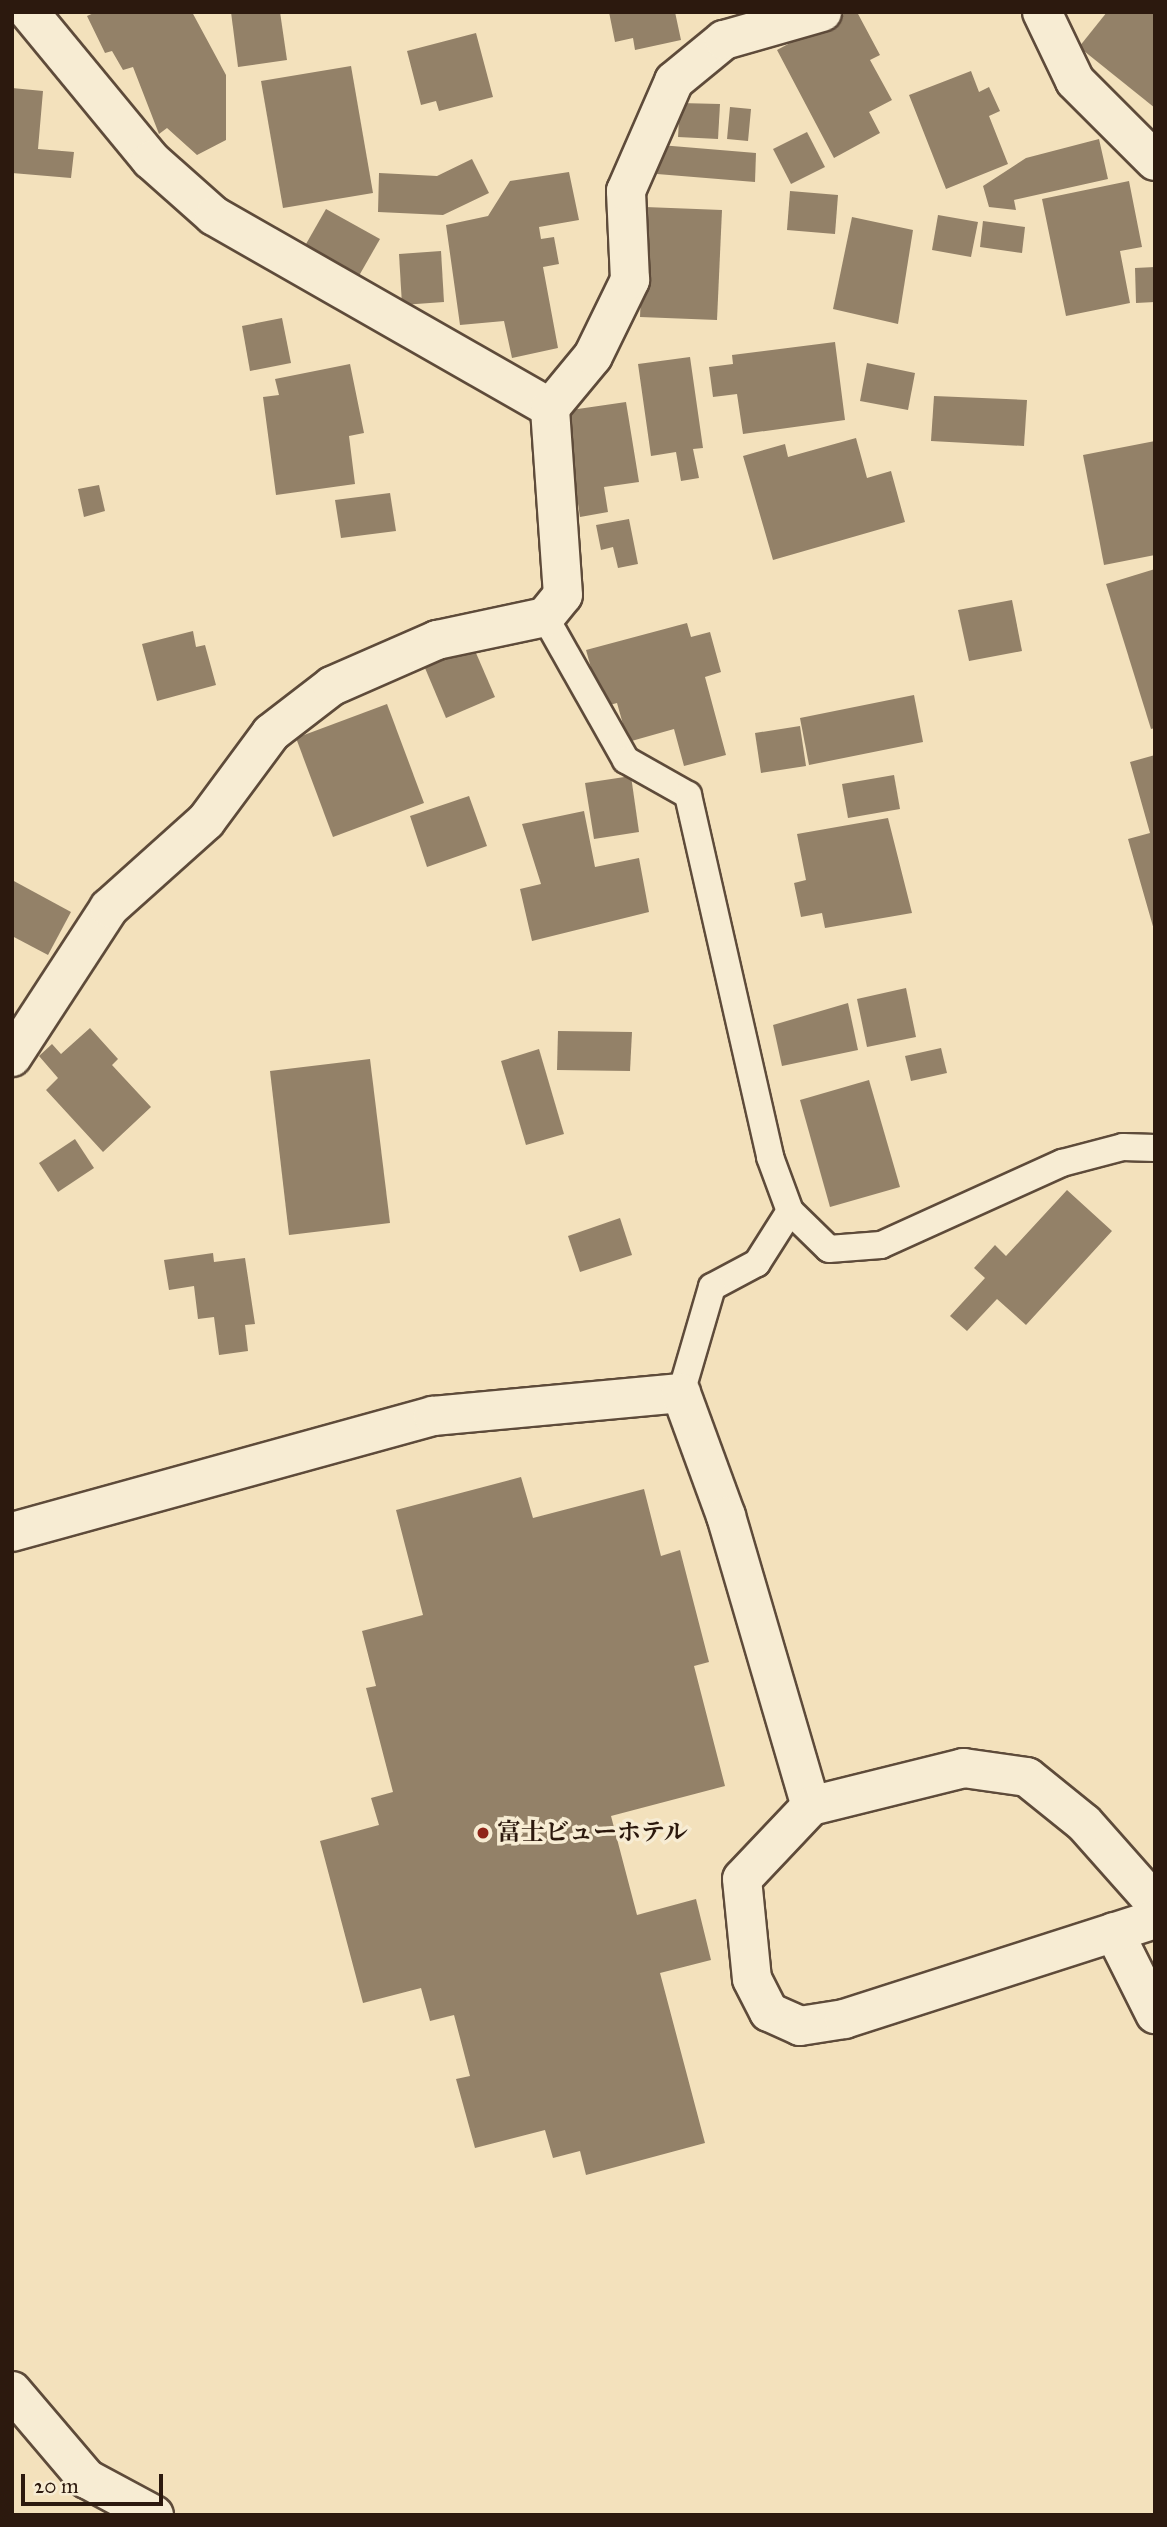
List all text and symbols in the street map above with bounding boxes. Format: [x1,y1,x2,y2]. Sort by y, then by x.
place label: 富士ビューホテル [497,1819,689,1847]
marker: 富士ビューホテル [475,1825,491,1841]
scale bar [24,2460,166,2504]
text: 20 m [34,2473,79,2499]

